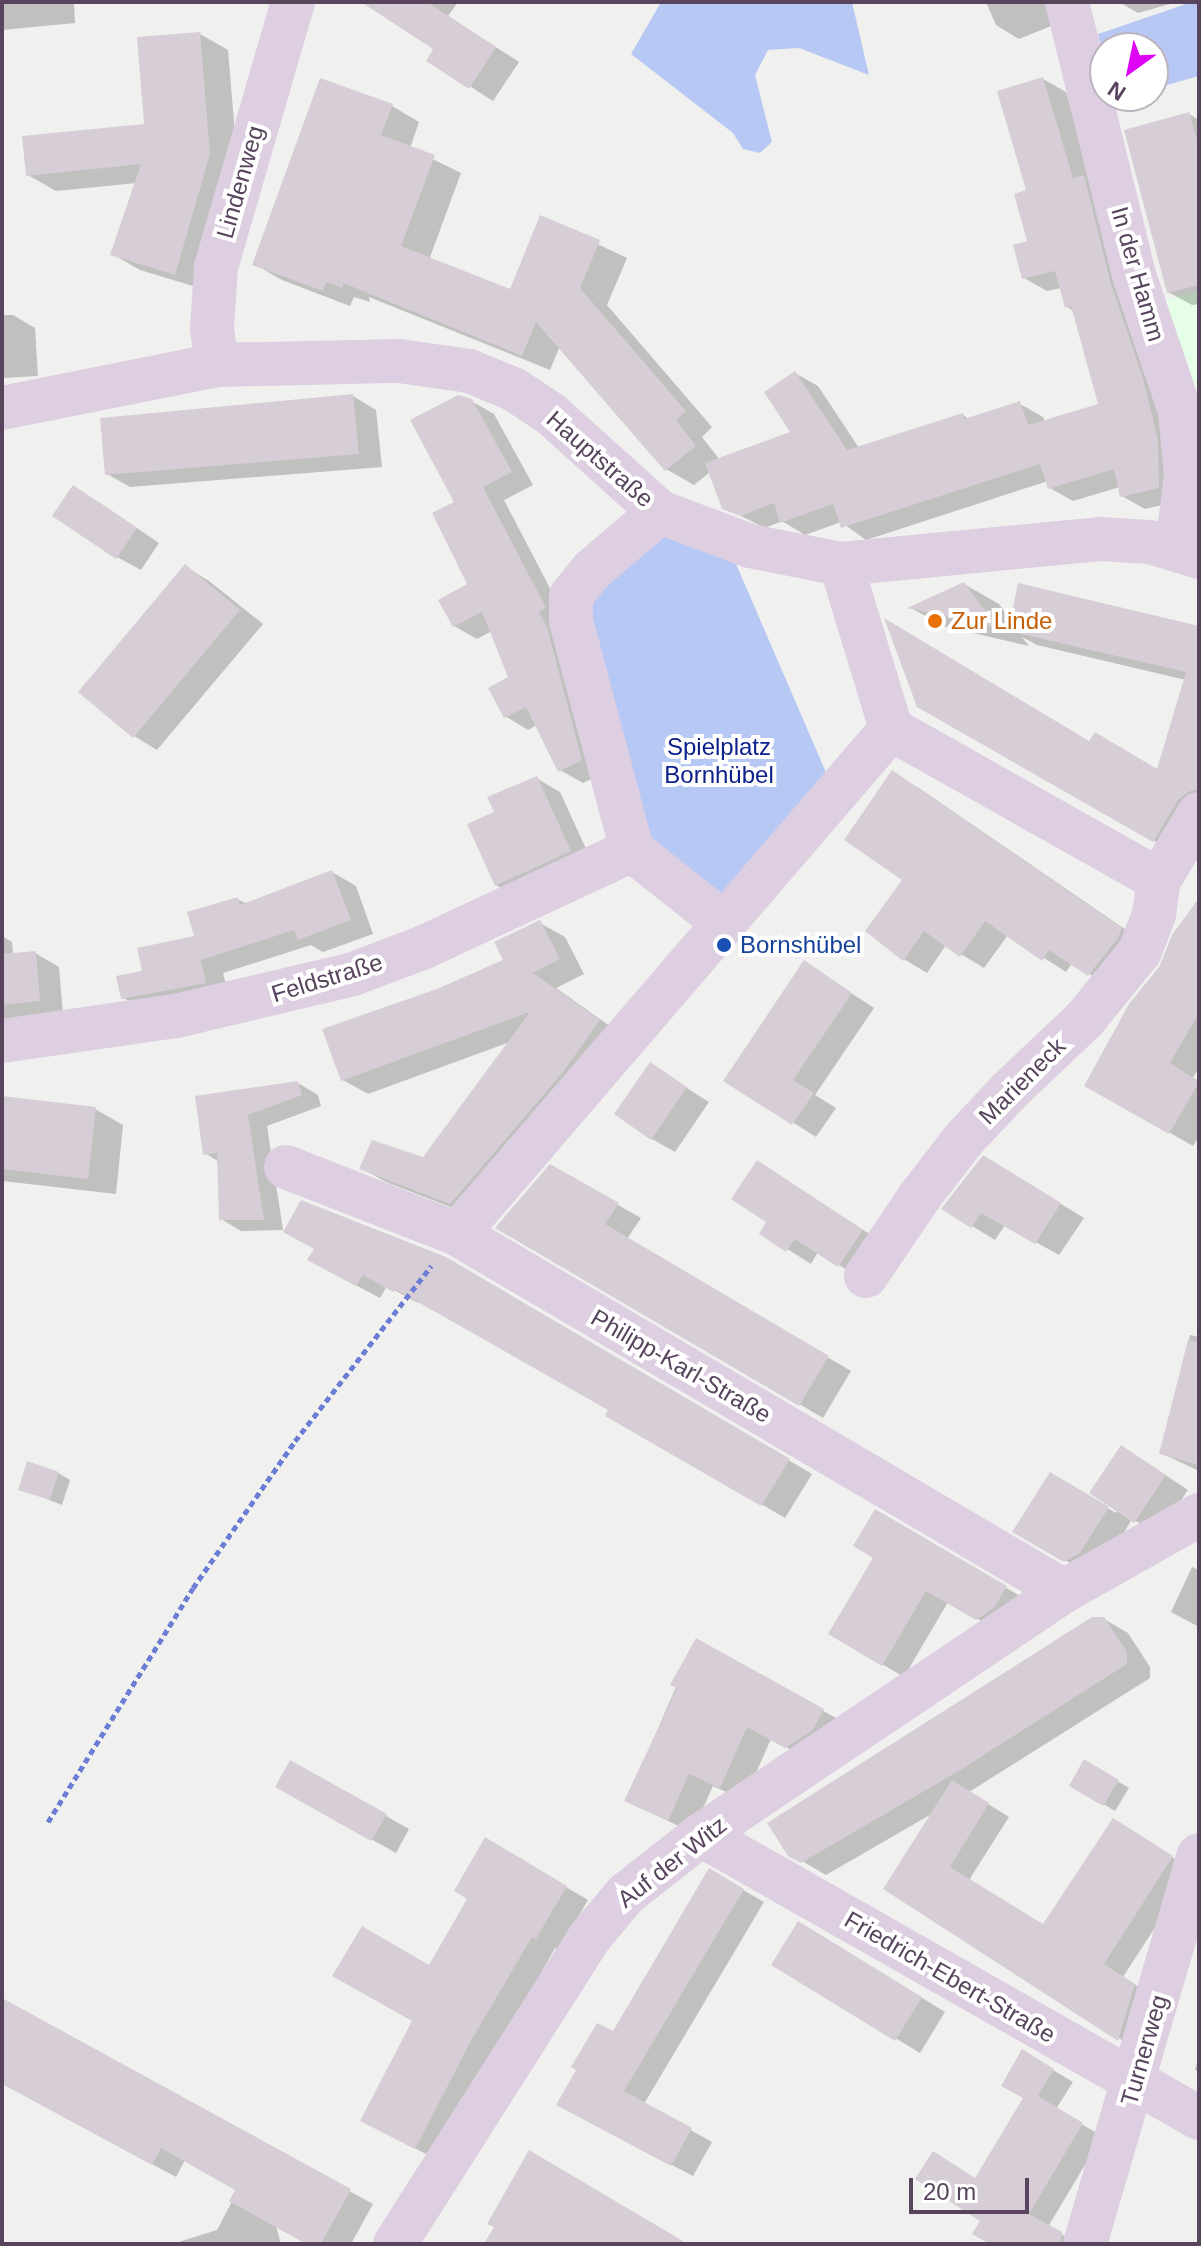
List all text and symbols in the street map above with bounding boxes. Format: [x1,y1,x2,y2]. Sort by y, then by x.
north arrow [1089,32,1169,112]
text: N [1103,76,1130,106]
street label: Lindenweg [210,122,270,242]
street label: In der Hamm [1105,203,1171,345]
street label: Hauptstraße [541,405,659,513]
place label: Zur Linde [951,607,1052,635]
marker: Zur Linde [926,612,944,630]
park label: Spielplatz Bornhübel [664,733,774,789]
place label: Bornshübel [740,931,861,959]
marker: Bornshübel [715,936,733,954]
street label: Feldstraße [268,947,386,1009]
street label: Marieneck [973,1032,1071,1130]
street label: Philipp-Karl-Straße [586,1303,776,1429]
street label: Auf der Witz [612,1810,732,1914]
street label: Friedrich-Ebert-Straße [839,1905,1061,2049]
street label: Turnerweg [1114,1991,1174,2109]
scale bar [913,2162,1033,2212]
text: 20 m [923,2178,976,2205]

